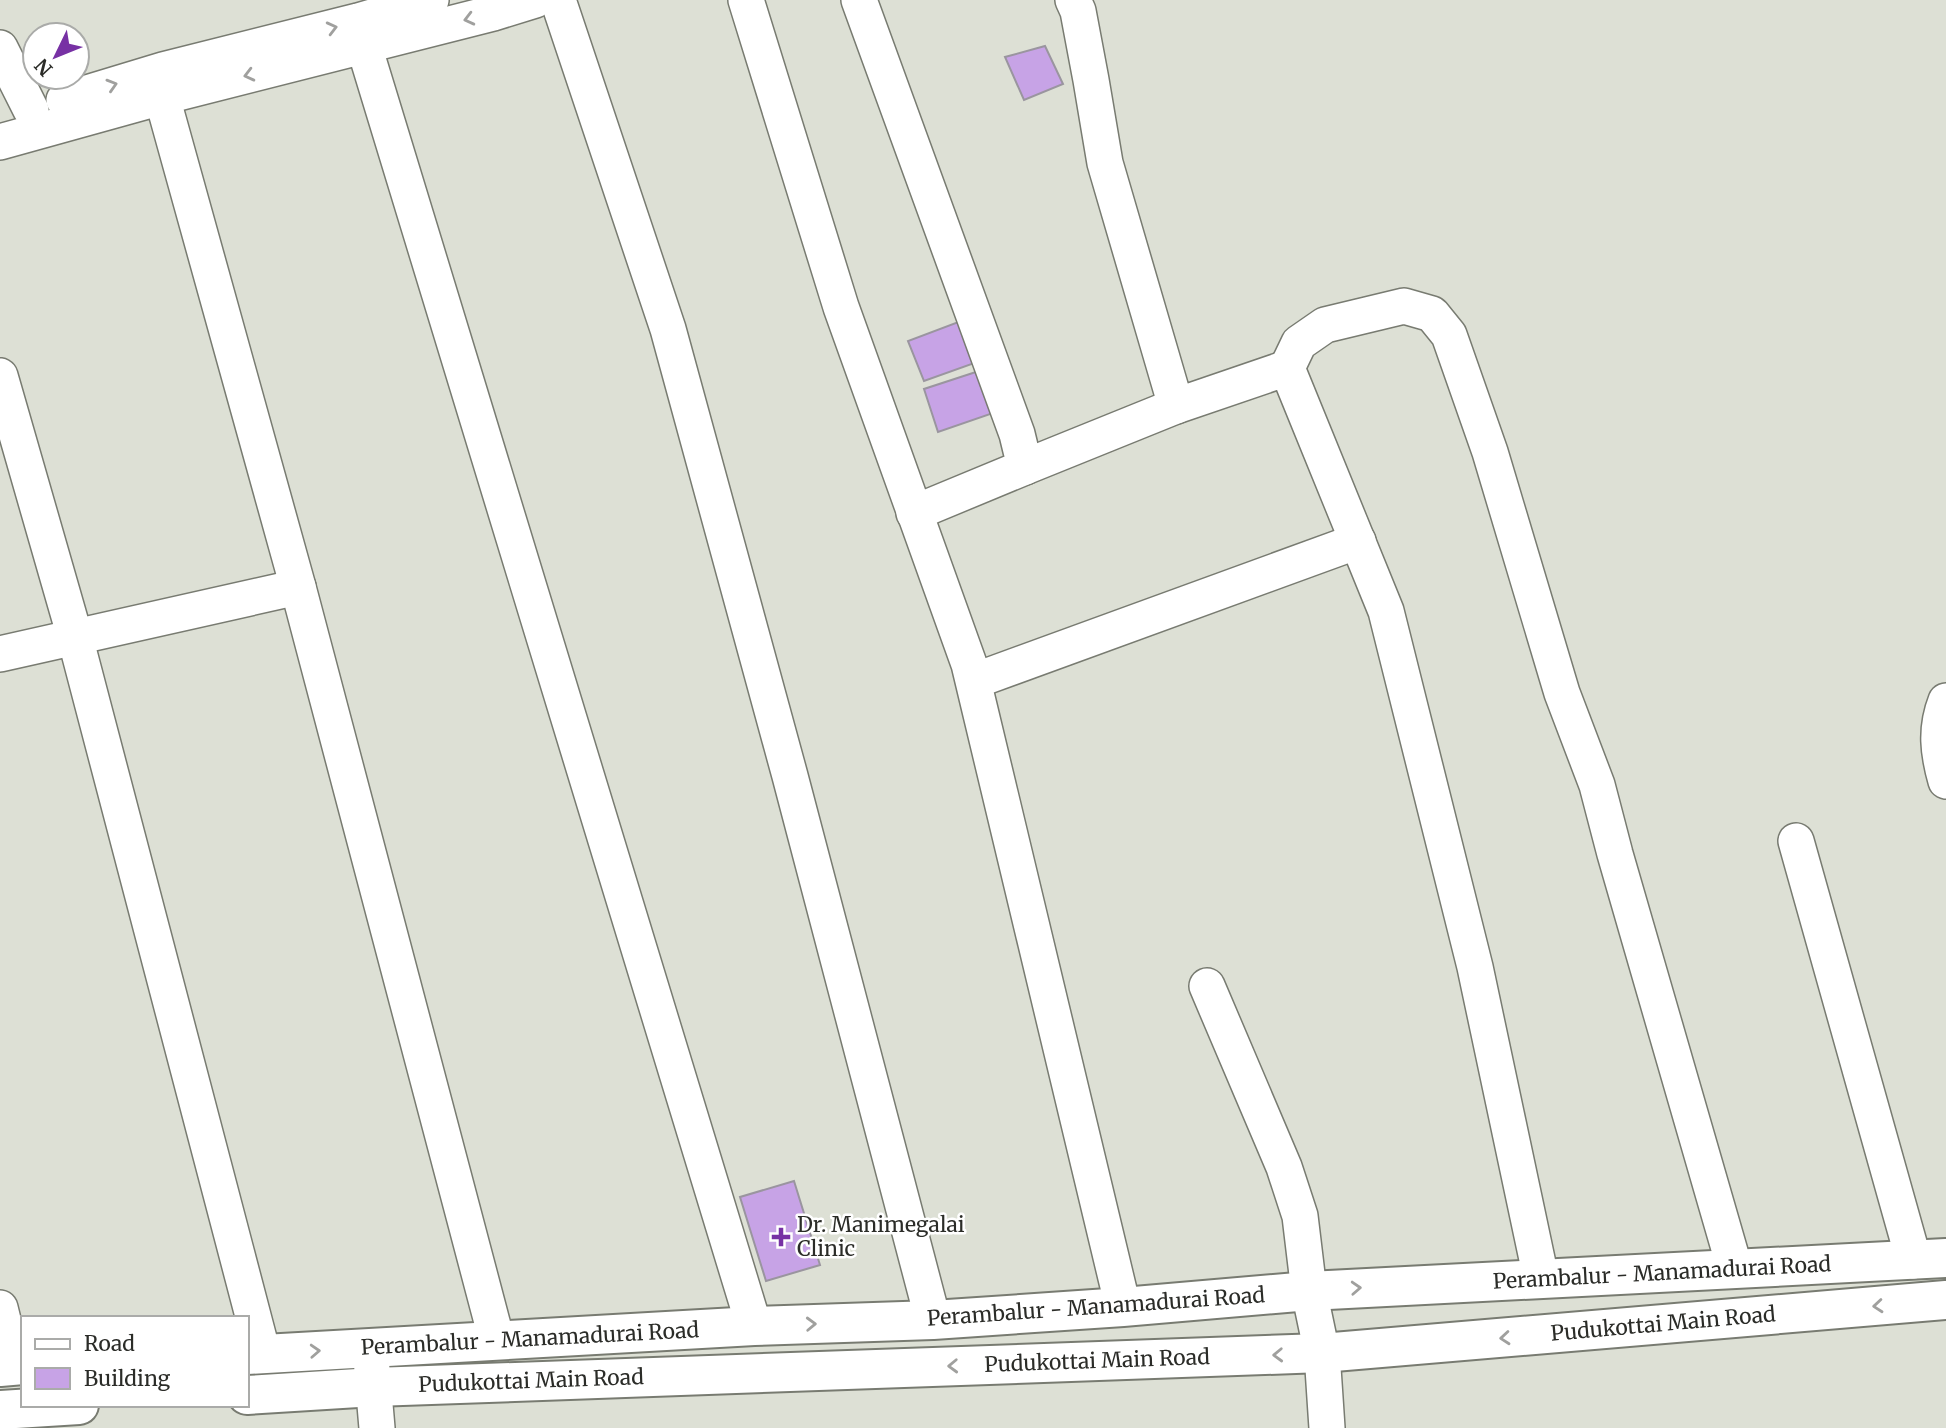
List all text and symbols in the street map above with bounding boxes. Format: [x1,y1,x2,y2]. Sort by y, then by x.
one-way arrow [463,11,475,25]
north arrow [21,21,91,91]
one-way arrow [326,22,338,36]
text: N [30,54,57,81]
one-way arrow [243,67,255,81]
one-way arrow [106,79,118,94]
place label: Dr. Manimegalai Clinic [797,1211,965,1262]
marker: Dr. Manimegalai Clinic [771,1227,791,1247]
street label: Perambalur - Manamadurai Road [1492,1250,1832,1295]
street label: Perambalur - Manamadurai Road [926,1281,1266,1332]
one-way arrow [1351,1281,1362,1296]
one-way arrow [1872,1298,1883,1313]
street label: Pudukottai Main Road [1549,1300,1777,1347]
legend [21,1316,248,1407]
street label: Perambalur - Manamadurai Road [360,1316,700,1361]
one-way arrow [806,1316,817,1332]
text: Road [84,1330,135,1357]
one-way arrow [1499,1330,1510,1345]
street label: Pudukottai Main Road [984,1343,1211,1378]
one-way arrow [310,1344,321,1359]
one-way arrow [1272,1347,1283,1362]
one-way arrow [947,1359,958,1374]
street label: Pudukottai Main Road [418,1363,645,1398]
text: Building [84,1365,171,1392]

